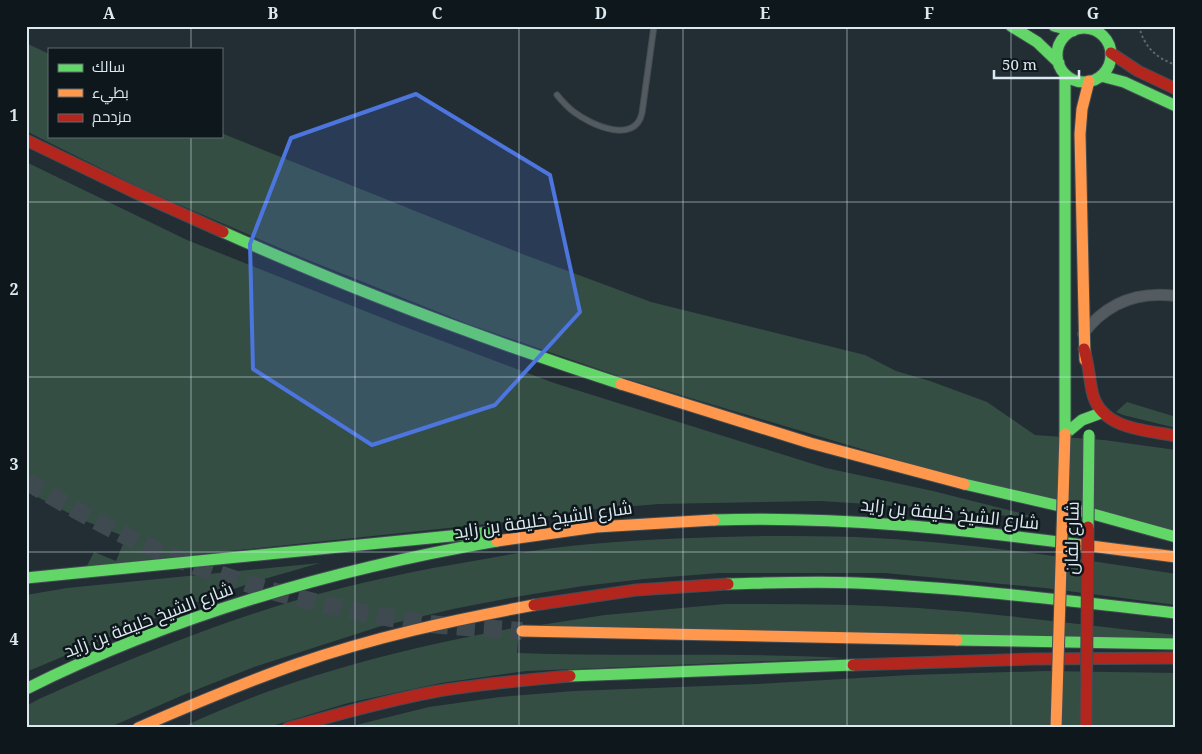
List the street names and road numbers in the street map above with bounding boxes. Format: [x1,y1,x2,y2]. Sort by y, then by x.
street label: شارع الشيخ خليفة بن زايد [859,492,1041,535]
street label: شارع الشيخ خليفة بن زايد [452,495,634,544]
street label: شارع لفان [1058,501,1085,575]
street label: شارع الشيخ خليفة بن زايد [60,576,236,663]

